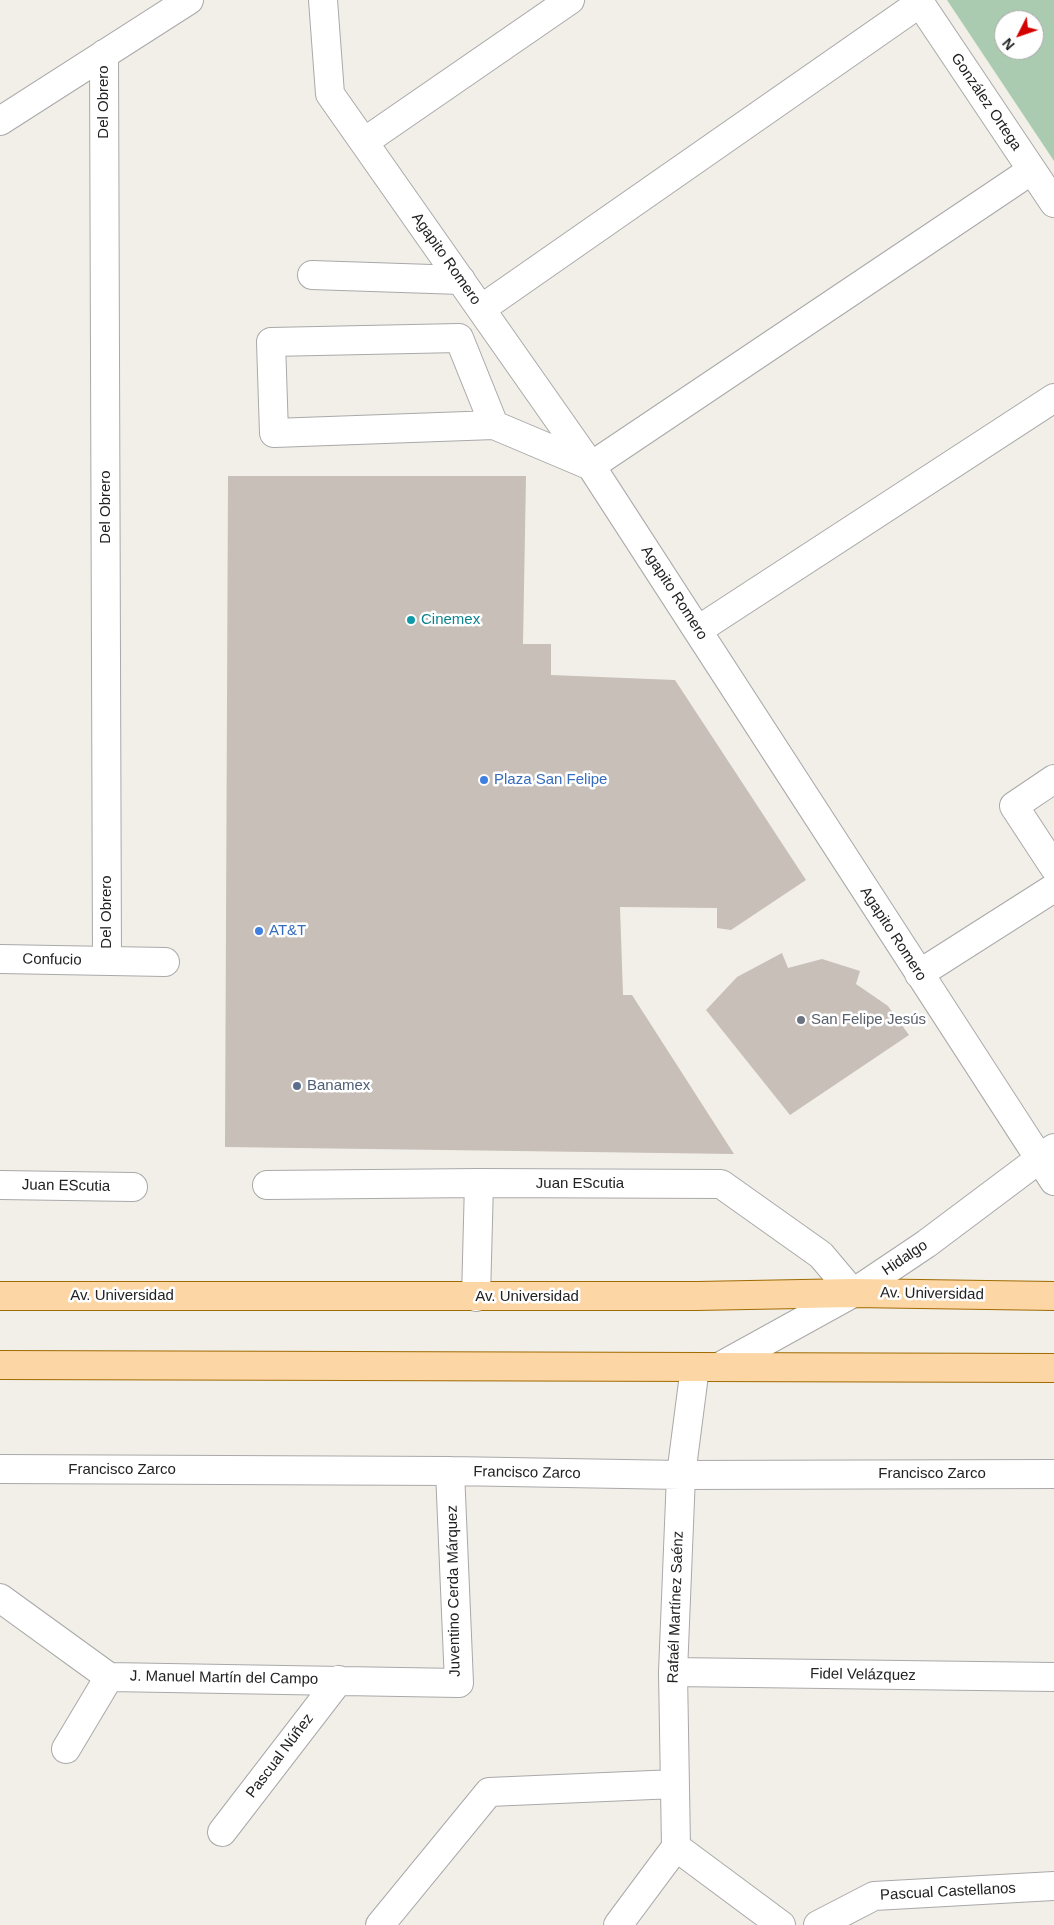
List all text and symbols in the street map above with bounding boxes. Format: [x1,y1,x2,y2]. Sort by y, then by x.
north arrow [994,10,1044,60]
text: N [999,35,1018,53]
street label: González Ortega [947,50,1025,154]
street label: Del Obrero [95,65,113,139]
street label: Agapito Romero [408,209,484,309]
street label: Del Obrero [97,470,115,544]
street label: Agapito Romero [637,543,711,643]
place label: Cinemex [421,611,480,629]
marker: Cinemex [405,614,417,626]
place label: Plaza San Felipe [494,771,607,789]
marker: Plaza San Felipe [478,774,490,786]
street label: Del Obrero [98,875,116,949]
street label: Agapito Romero [856,884,930,984]
place label: AT&T [269,922,306,940]
marker: AT&T [253,925,265,937]
street label: Confucio [22,950,82,970]
place label: San Felipe Jesús [811,1011,926,1029]
marker: San Felipe Jesús [795,1014,807,1026]
place label: Banamex [307,1077,370,1095]
marker: Banamex [291,1080,303,1092]
street label: Juan EScutia [536,1175,624,1193]
street label: Juan EScutia [22,1176,110,1196]
street label: Hidalgo [879,1236,931,1280]
street label: Av. Universidad [880,1284,984,1304]
street label: Av. Universidad [70,1287,174,1305]
street label: Av. Universidad [475,1288,579,1306]
street label: Francisco Zarco [68,1461,176,1479]
street label: Francisco Zarco [473,1463,581,1483]
street label: Francisco Zarco [878,1465,986,1483]
street label: Juventino Cerda Márquez [444,1505,464,1677]
street label: Rafaél Martínez Saénz [664,1530,688,1684]
street label: Fidel Velázquez [810,1665,916,1685]
street label: J. Manuel Martín del Campo [130,1667,318,1689]
street label: Pascual Núñez [242,1710,318,1802]
street label: Pascual Castellanos [880,1879,1016,1905]

